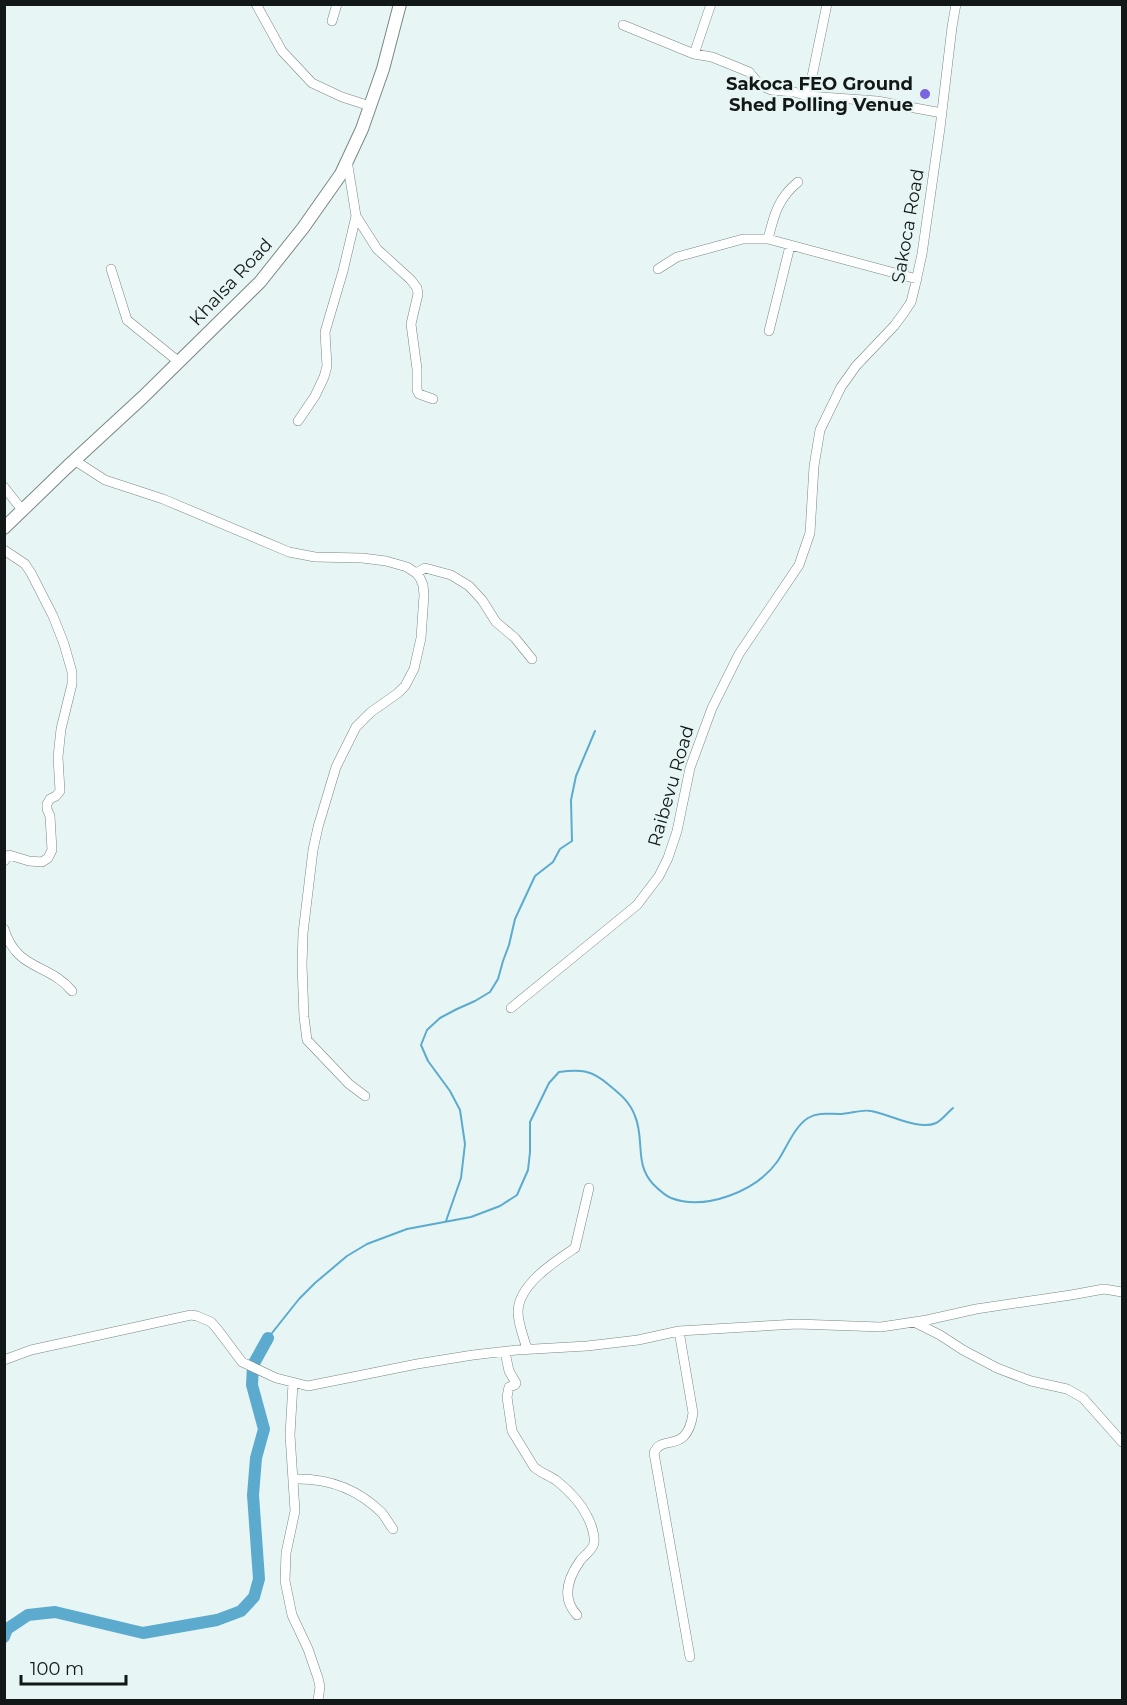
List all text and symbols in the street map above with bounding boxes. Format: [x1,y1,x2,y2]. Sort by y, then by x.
place label: Sakoca FEO Ground Shed Polling Venue [726,73,913,116]
marker: Sakoca FEO Ground Shed Polling Venue [918,87,932,101]
street label: Sakoca Road [887,167,929,285]
street label: Khalsa Road [185,234,277,330]
street label: Raibevu Road [643,723,699,849]
scale bar [21,1648,126,1686]
text: 100 m [30,1658,84,1680]

